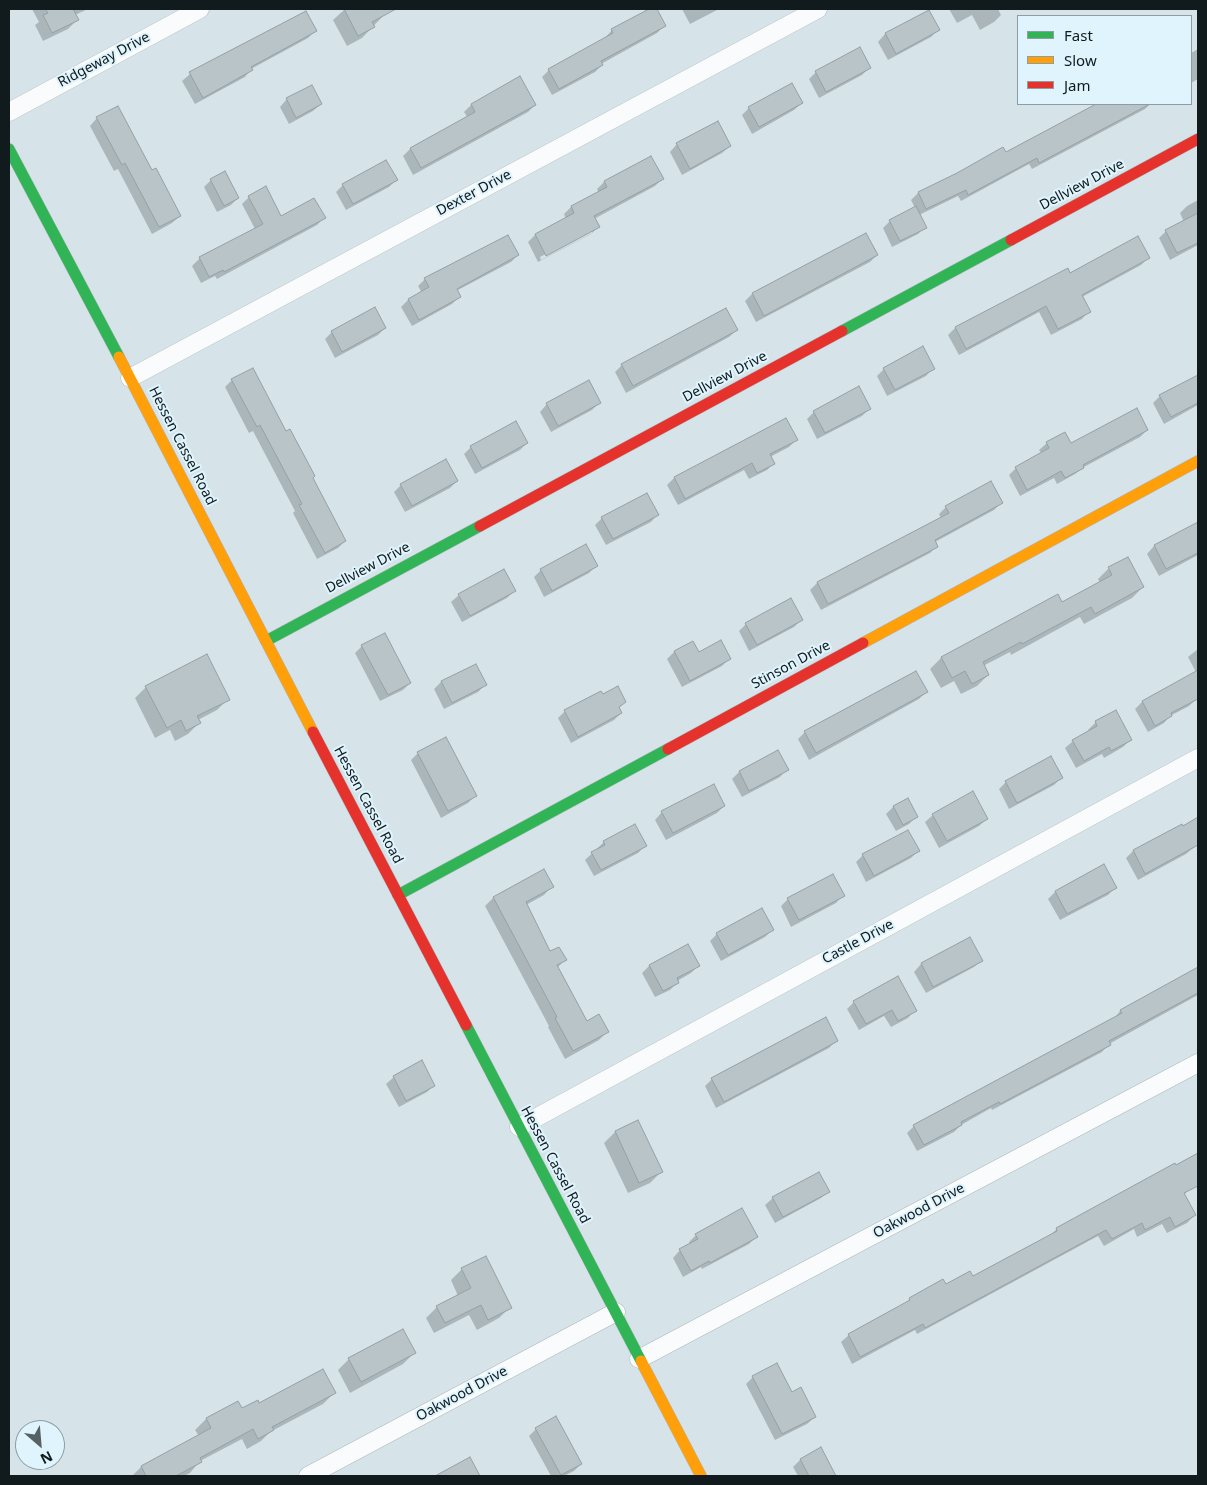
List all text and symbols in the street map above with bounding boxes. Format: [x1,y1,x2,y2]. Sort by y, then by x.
legend [1017,15,1192,105]
text: Fast [1064,25,1093,45]
street label: Ridgeway Drive [55,29,153,91]
text: Slow [1064,50,1097,70]
text: Jam [1064,75,1091,95]
street label: Dellview Drive [1037,156,1127,214]
street label: Dexter Drive [434,166,514,220]
street label: Dellview Drive [680,348,770,406]
street label: Hessen Cassel Road [145,384,219,508]
street label: Dellview Drive [323,539,413,597]
street label: Stinson Drive [749,637,833,693]
street label: Hessen Cassel Road [330,743,406,867]
street label: Castle Drive [820,916,896,968]
street label: Hessen Cassel Road [517,1103,593,1227]
street label: Oakwood Drive [870,1180,968,1242]
street label: Oakwood Drive [413,1363,511,1425]
north arrow [15,1420,65,1470]
text: N [37,1447,56,1469]

